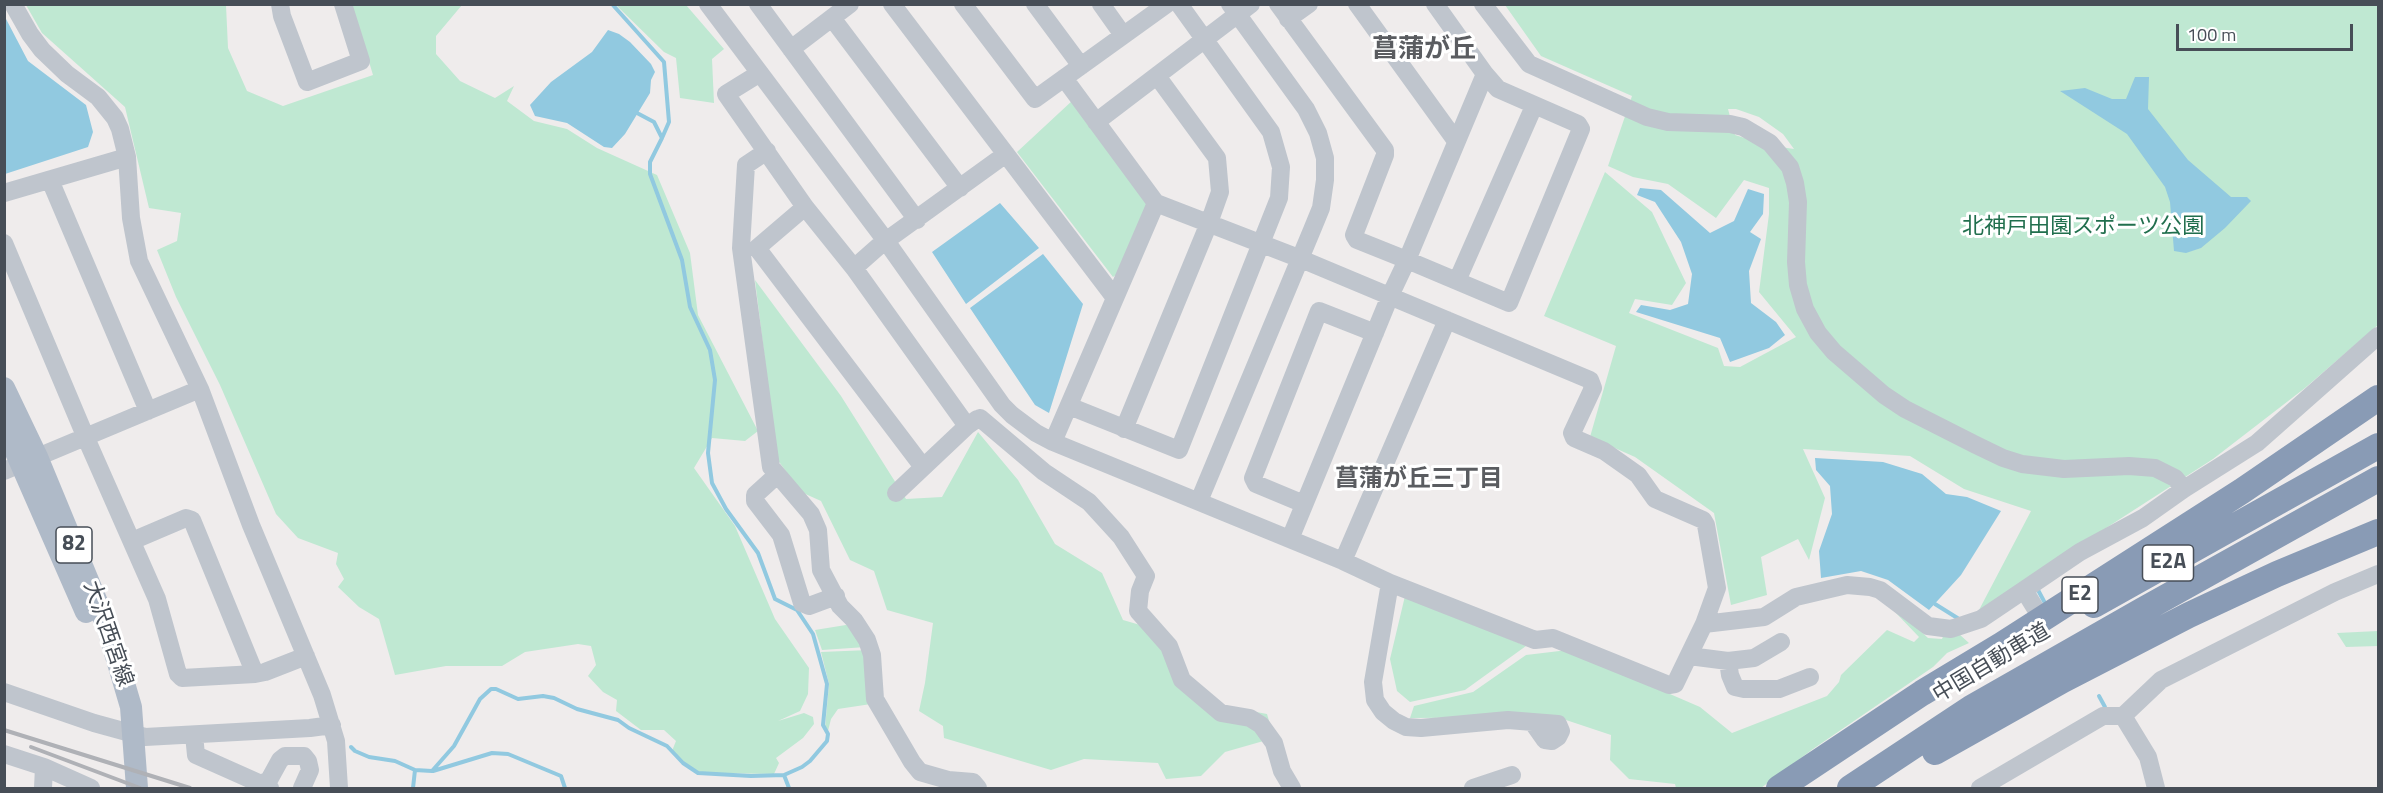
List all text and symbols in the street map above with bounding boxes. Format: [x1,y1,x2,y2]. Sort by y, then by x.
scale bar [2179,12,2356,50]
text: 100 m [2187,21,2236,48]
district label: 菖蒲が丘 [1372,35,1476,67]
park label: 北神戸田園スポーツ公園 [1962,215,2204,241]
district label: 菖蒲が丘三丁目 [1335,466,1503,494]
road number: 82 [56,527,92,563]
road number: E2A [2142,545,2194,581]
road number: E2 [2062,577,2098,613]
street label: 大沢西宮線 [77,578,137,690]
street label: 中国自動車道 [1929,619,2055,709]

